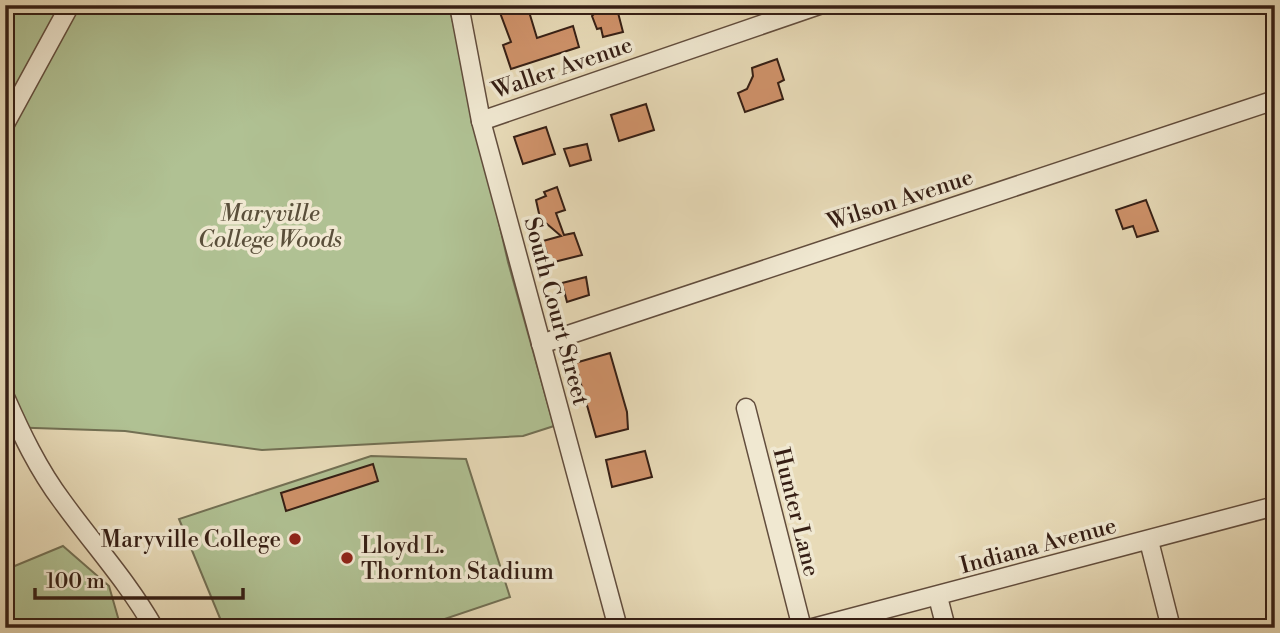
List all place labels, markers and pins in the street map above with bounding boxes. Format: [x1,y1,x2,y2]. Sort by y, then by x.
place label: Maryville College [101,526,281,554]
marker: Maryville College [287,531,303,547]
place label: Lloyd L. Thornton Stadium [361,532,554,586]
marker: Lloyd L. Thornton Stadium [339,550,355,566]

